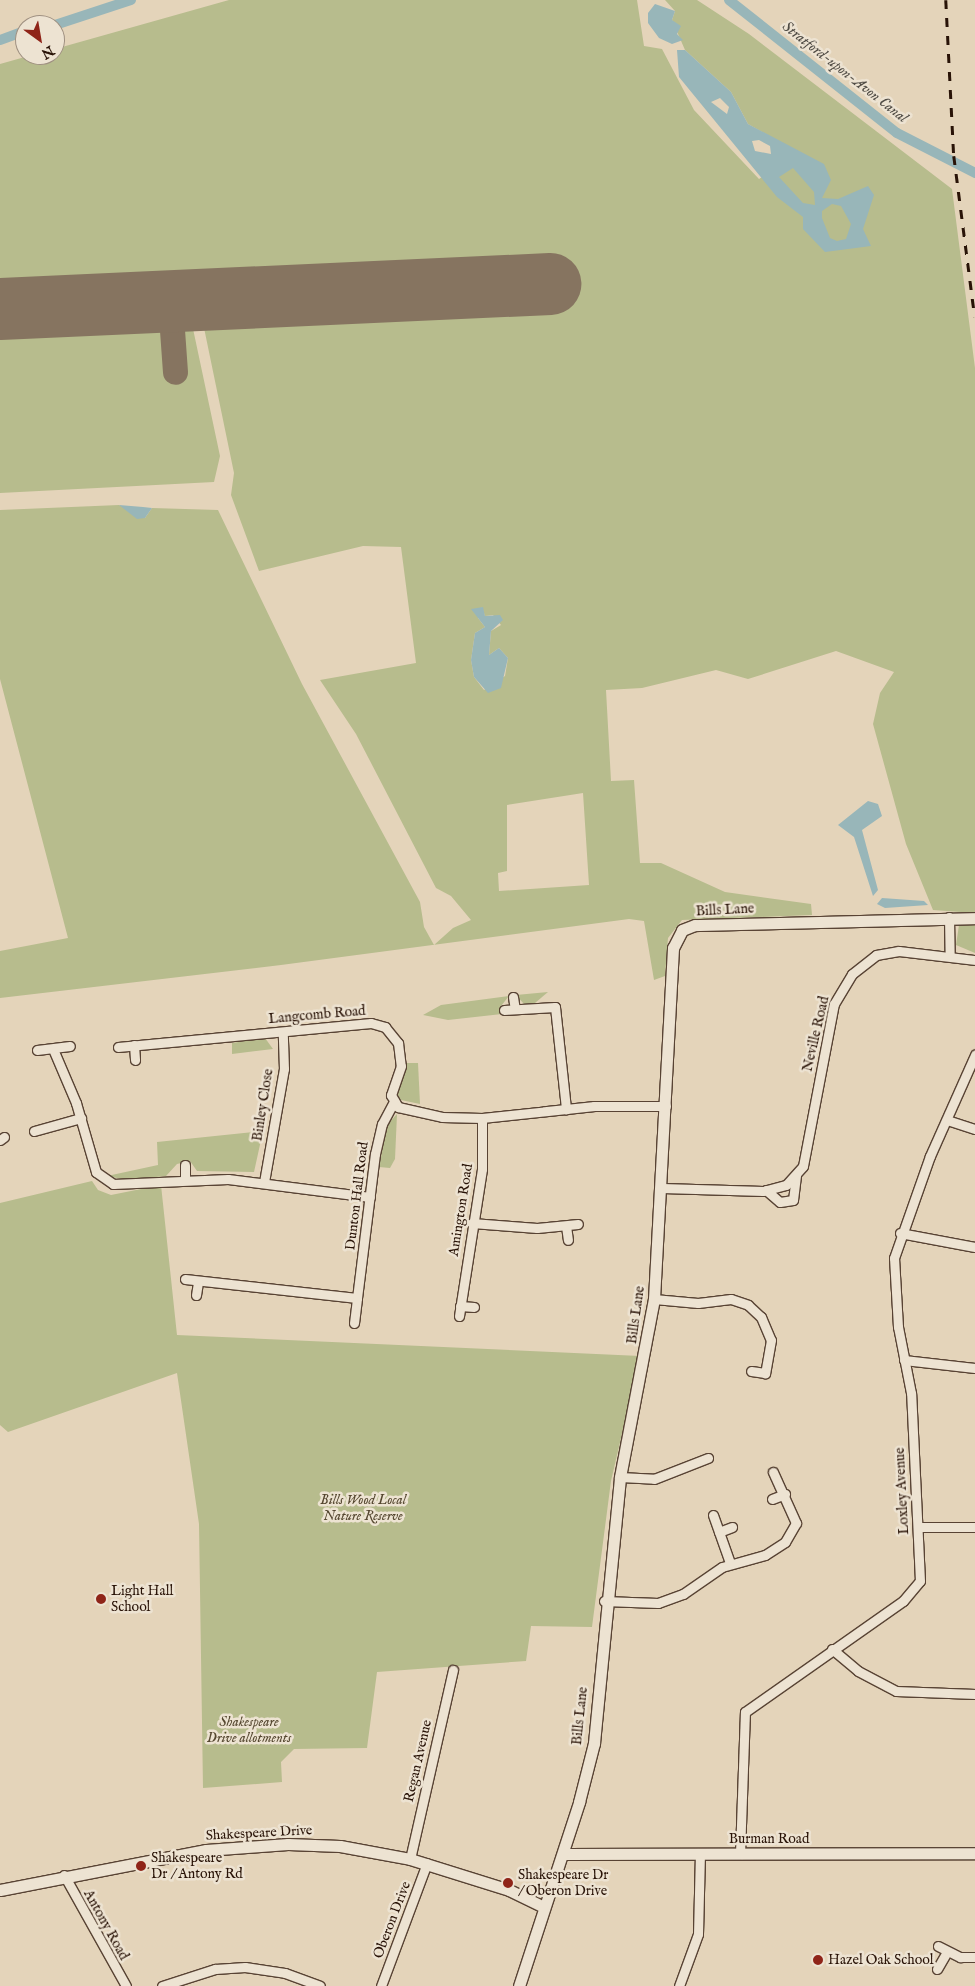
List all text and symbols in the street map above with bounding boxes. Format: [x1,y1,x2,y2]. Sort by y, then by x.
north arrow [15,15,65,65]
water label: Stratford-upon-Avon Canal [779,17,911,127]
text: N [38,41,57,63]
street label: Bills Lane [695,900,755,920]
street label: Neville Road [799,995,833,1073]
street label: Langcomb Road [268,1002,366,1028]
street label: Binley Close [249,1068,277,1142]
street label: Dunton Hall Road [342,1141,372,1251]
street label: Amington Road [445,1162,477,1258]
street label: Bills Lane [624,1285,648,1345]
street label: Loxley Avenue [891,1447,913,1535]
park label: Bills Wood Local Nature Reserve [320,1492,406,1524]
place label: Light Hall School [111,1583,173,1615]
marker: Light Hall School [95,1593,107,1605]
street label: Bills Lane [569,1686,591,1746]
park label: Shakespeare Drive allotments [207,1714,291,1746]
street label: Regan Avenue [400,1718,436,1804]
street label: Shakespeare Drive [205,1822,313,1844]
street label: Burman Road [729,1831,809,1847]
place label: Shakespeare Dr / Antony Rd [151,1850,243,1882]
marker: Shakespeare Dr / Antony Rd [135,1860,147,1872]
place label: Shakespeare Dr / Oberon Drive [518,1867,608,1900]
marker: Shakespeare Dr / Oberon Drive [502,1877,514,1889]
street label: Oberon Drive [370,1879,414,1961]
street label: Antony Road [80,1887,132,1963]
place label: Hazel Oak School [828,1952,934,1968]
marker: Hazel Oak School [812,1954,824,1966]

